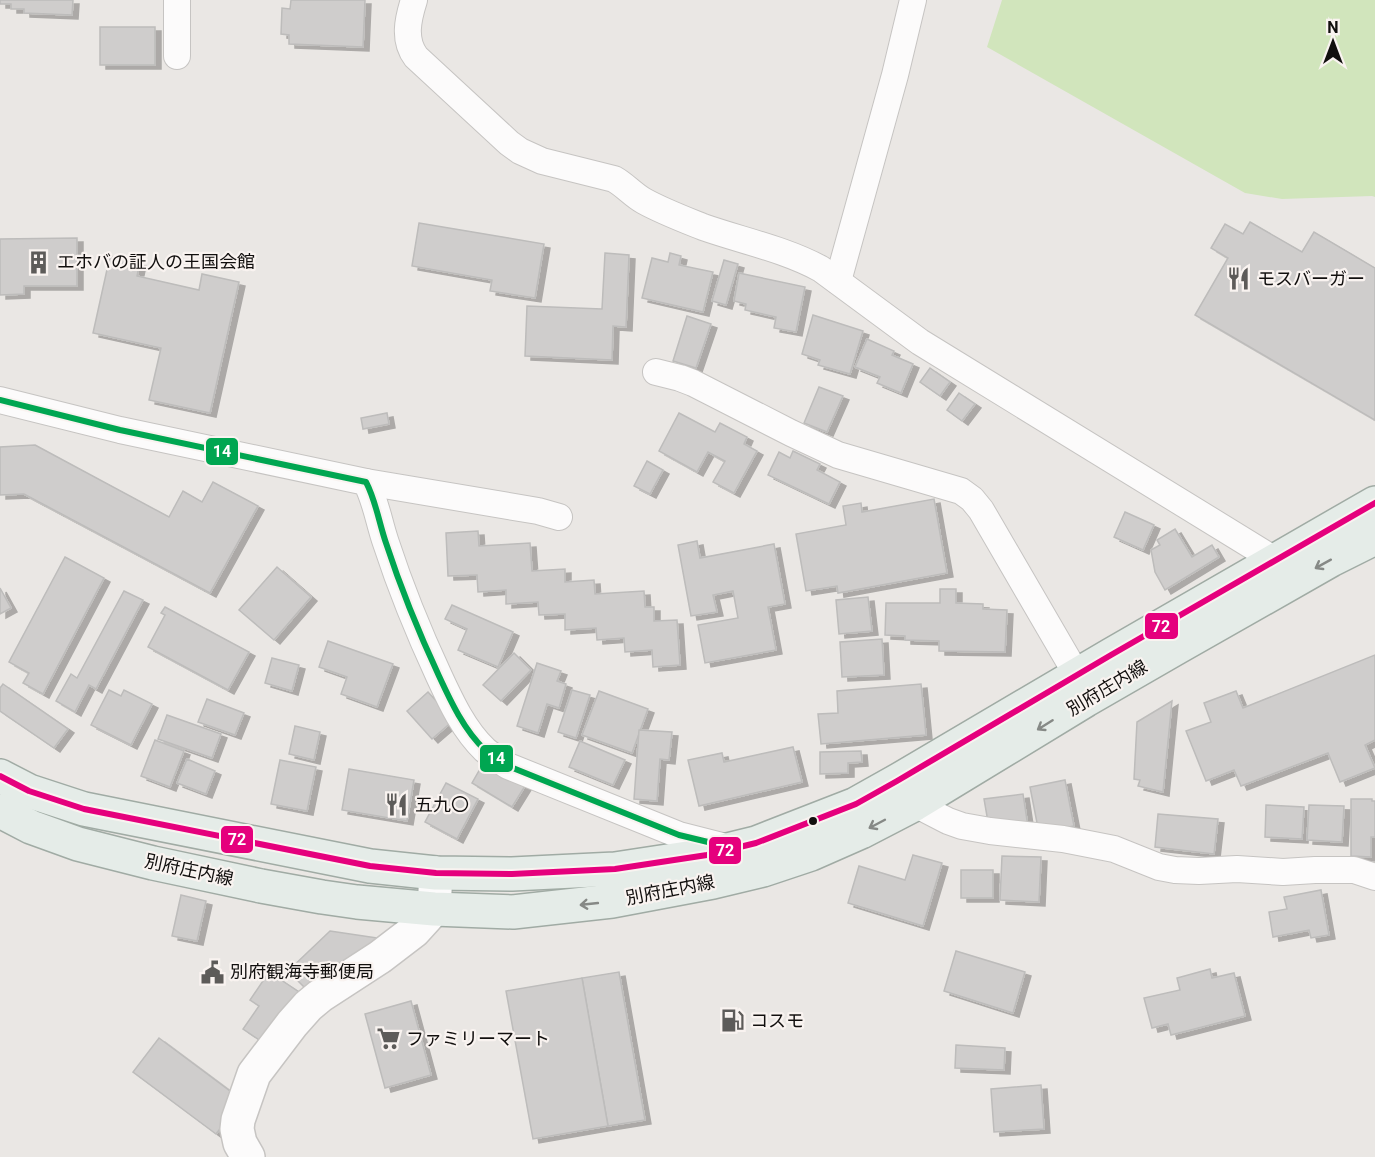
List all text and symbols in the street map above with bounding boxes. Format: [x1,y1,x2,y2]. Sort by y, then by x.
north arrow [1303,12,1363,72]
text: N [1327,18,1339,37]
building icon: エホバの証人の王国会館 [26,249,52,275]
place label: エホバの証人の王国会館 [57,251,255,272]
restaurant icon: モスバーガー [1226,266,1252,292]
place label: モスバーガー [1257,268,1365,289]
line badge: 14 [205,437,239,466]
text: 14 [213,442,231,461]
one-way arrow [1315,558,1332,570]
line badge: 72 [1144,612,1179,640]
text: 72 [1152,617,1170,636]
street label: 別府庄内線 [1063,655,1151,720]
one-way arrow [1037,720,1054,732]
line badge: 14 [479,744,514,773]
text: 14 [487,749,505,768]
restaurant icon: 五九〇 [384,792,410,818]
place label: 五九〇 [415,794,469,815]
unlabelled marker [807,815,819,827]
one-way arrow [869,818,886,830]
line badge: 72 [220,825,254,854]
text: 72 [228,830,246,849]
line badge: 72 [708,836,742,865]
text: 72 [716,841,734,860]
street label: 別府庄内線 [143,850,235,889]
street label: 別府庄内線 [624,871,716,908]
one-way arrow [580,899,600,910]
public building icon: 別府観海寺郵便局 [199,959,225,985]
place label: 別府観海寺郵便局 [230,961,374,982]
fuel station icon: コスモ [719,1008,745,1034]
place label: コスモ [750,1010,804,1031]
supermarket icon: ファミリーマート [375,1026,401,1052]
place label: ファミリーマート [406,1028,550,1049]

